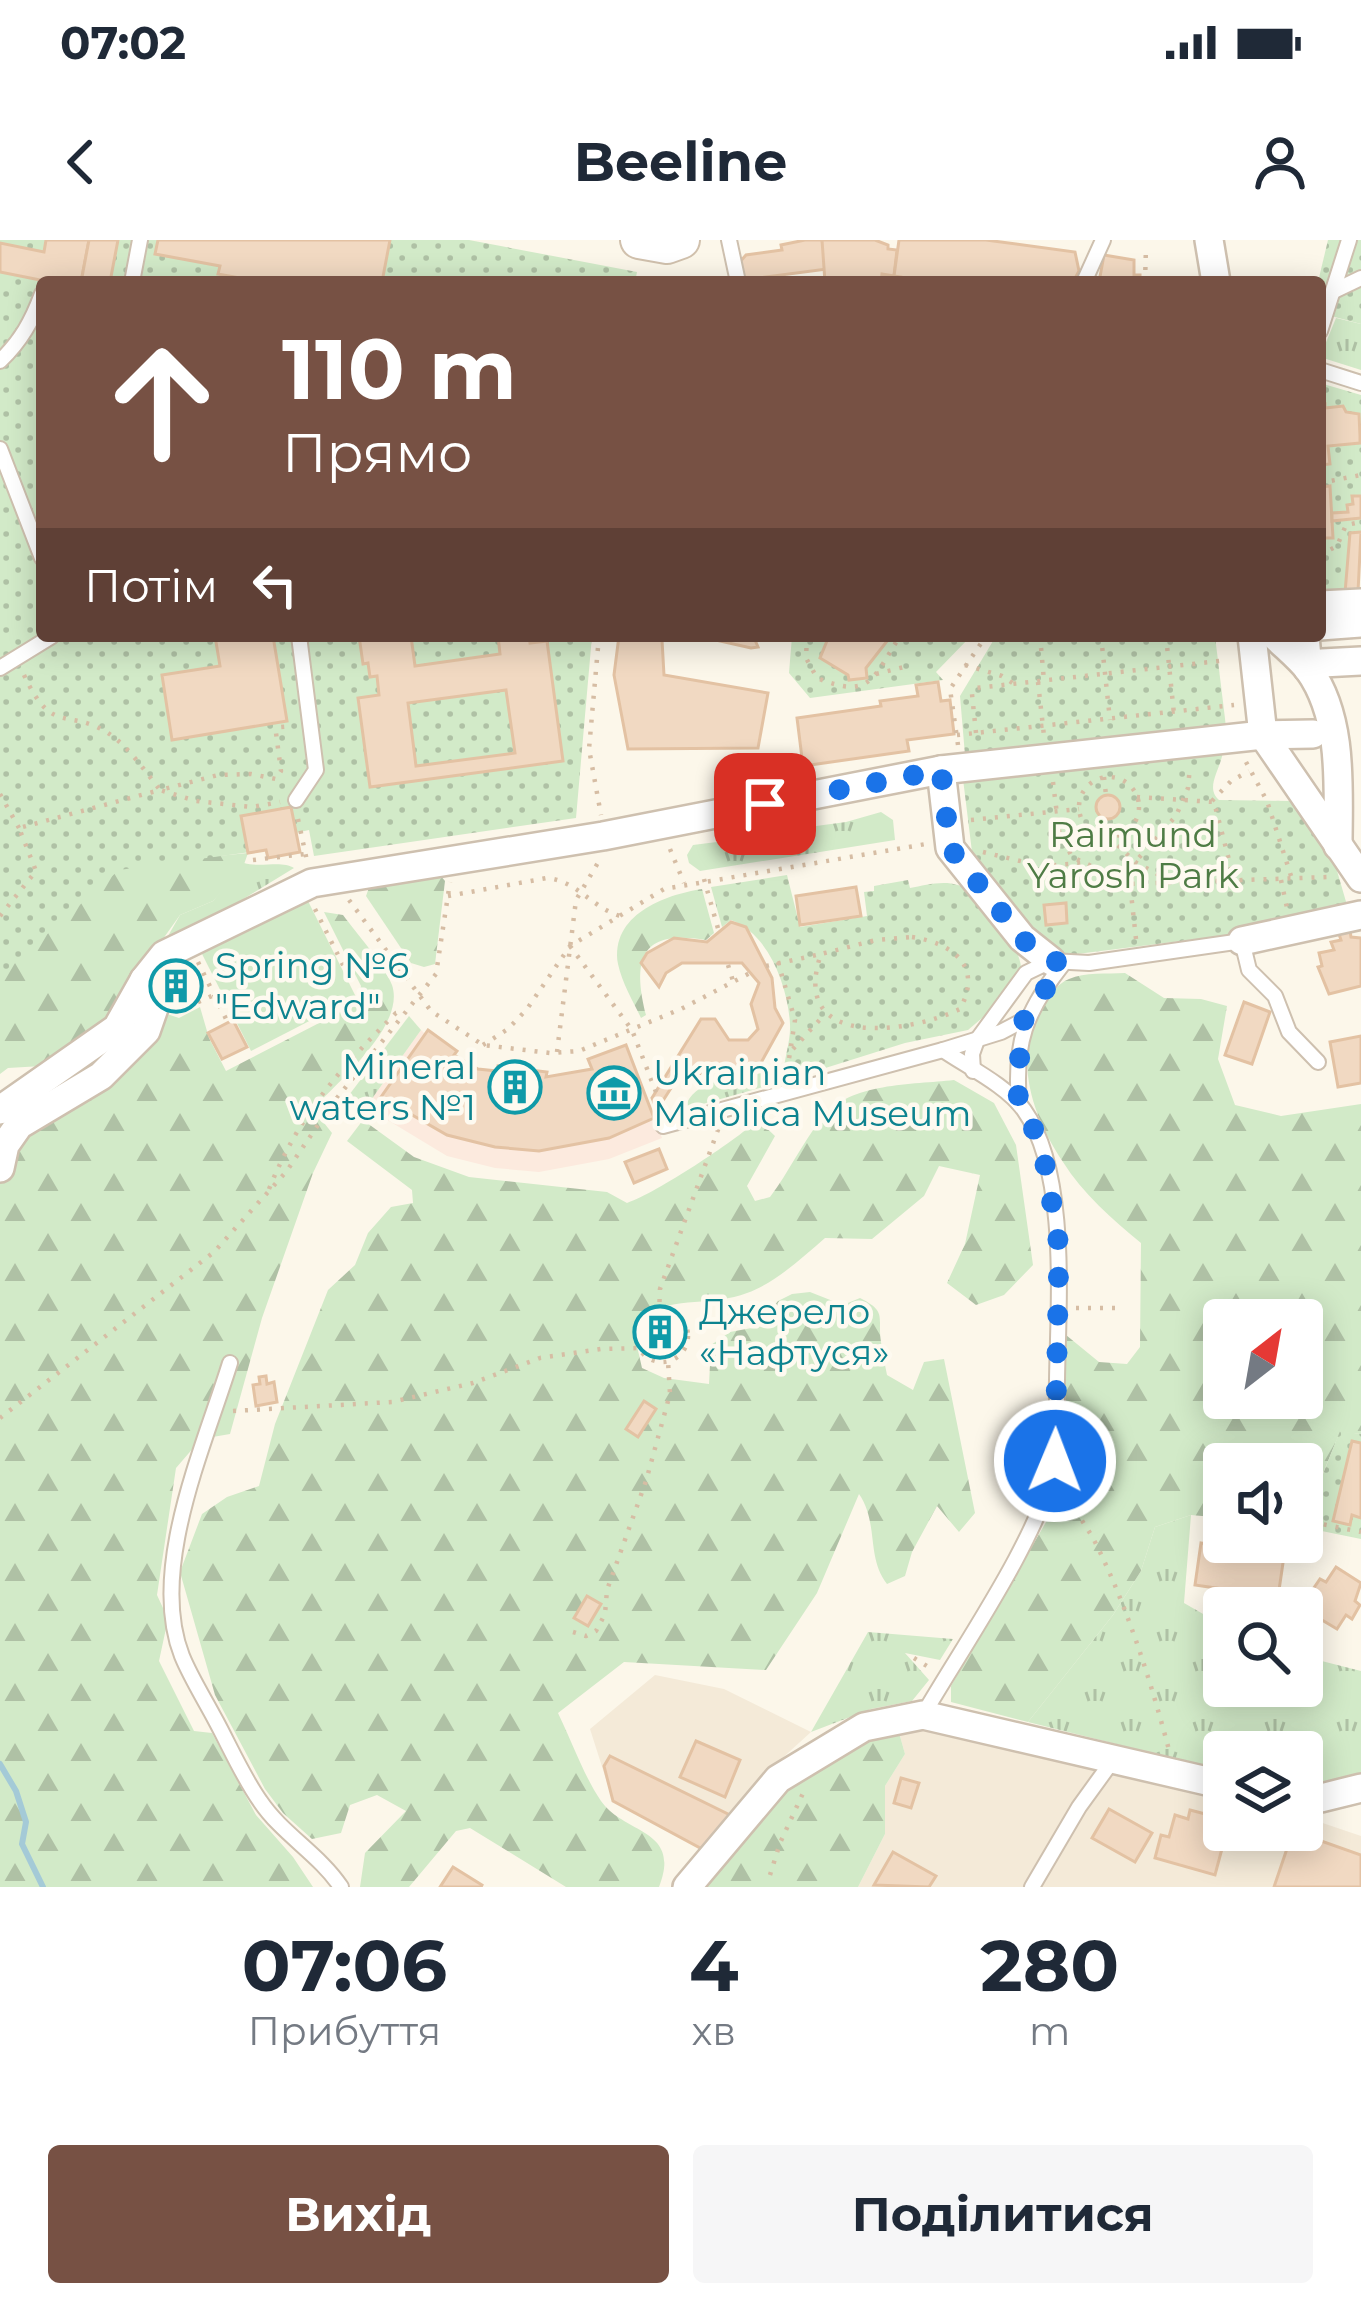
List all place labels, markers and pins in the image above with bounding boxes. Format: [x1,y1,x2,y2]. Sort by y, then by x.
pin [714,753,816,855]
place label: Spring №6 "Edward" [215,943,409,1028]
building icon: Spring №6 "Edward" [148,958,204,1014]
place label: Mineral waters №1 [290,1044,476,1129]
place label: Ukrainian Maiolica Museum [653,1050,971,1135]
building icon: Mineral waters №1 [487,1059,543,1115]
museum icon: Ukrainian Maiolica Museum [586,1065,642,1121]
place label: Джерело «Нафтуся» [699,1289,889,1374]
building icon: Джерело «Нафтуся» [632,1304,688,1360]

